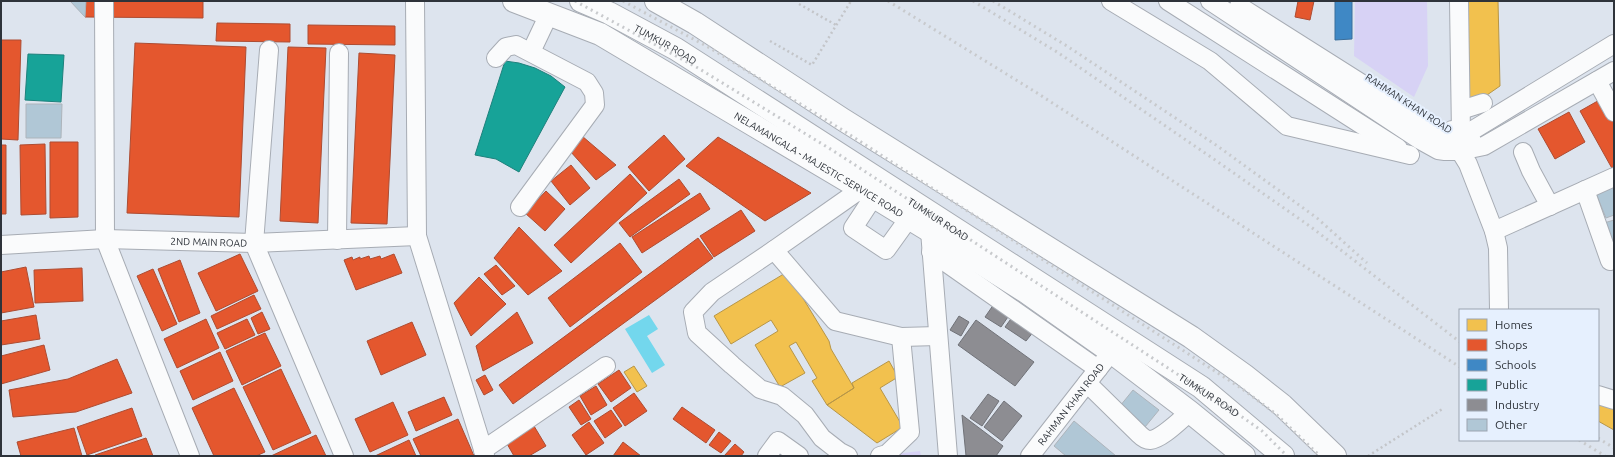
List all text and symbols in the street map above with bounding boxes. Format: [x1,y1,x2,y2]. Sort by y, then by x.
street label: TUMKUR ROAD [632,23,698,67]
street label: RAHMAN KHAN ROAD [1363,71,1454,136]
street label: NELAMANGALA - MAJESTIC SERVICE ROAD [732,110,905,219]
street label: TUMKUR ROAD [906,196,971,243]
street label: 2ND MAIN ROAD [170,236,247,249]
legend [1459,309,1599,441]
text: Homes [1495,318,1533,331]
text: Shops [1495,338,1527,351]
text: Schools [1495,358,1536,371]
street label: RAHMAN KHAN ROAD [1036,361,1106,448]
street label: TUMKUR ROAD [1177,372,1241,419]
text: Public [1495,378,1528,391]
text: Industry [1495,398,1540,411]
text: Other [1495,418,1528,431]

